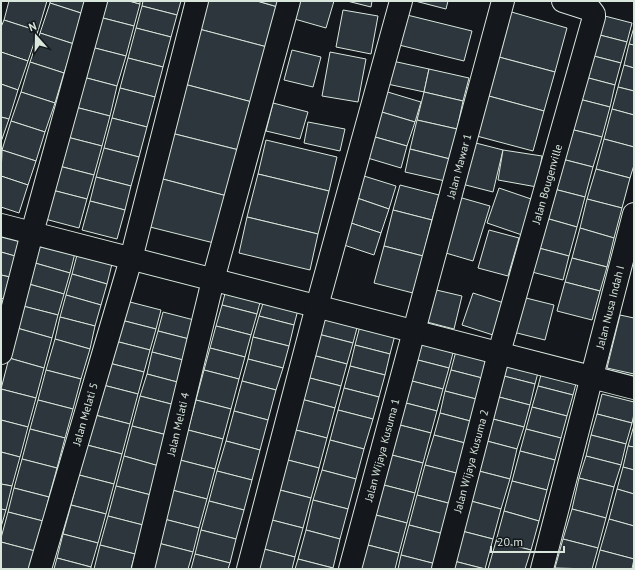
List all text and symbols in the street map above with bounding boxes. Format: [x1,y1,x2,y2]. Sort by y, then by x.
north arrow [16,16,56,56]
text: N [27,19,38,34]
street label: Jalan Mawar 1 [443,132,474,201]
street label: Jalan Bougenville [529,142,565,226]
street label: Jalan Nusa Indah I [593,264,627,351]
street label: Jalan Melati 5 [69,381,101,448]
street label: Jalan Melati 4 [164,391,192,458]
street label: Jalan Wijaya Kusuma 1 [361,397,403,504]
street label: Jalan Wijaya Kusuma 2 [450,408,492,515]
scale bar [491,528,564,554]
text: 20 m [497,534,523,549]

